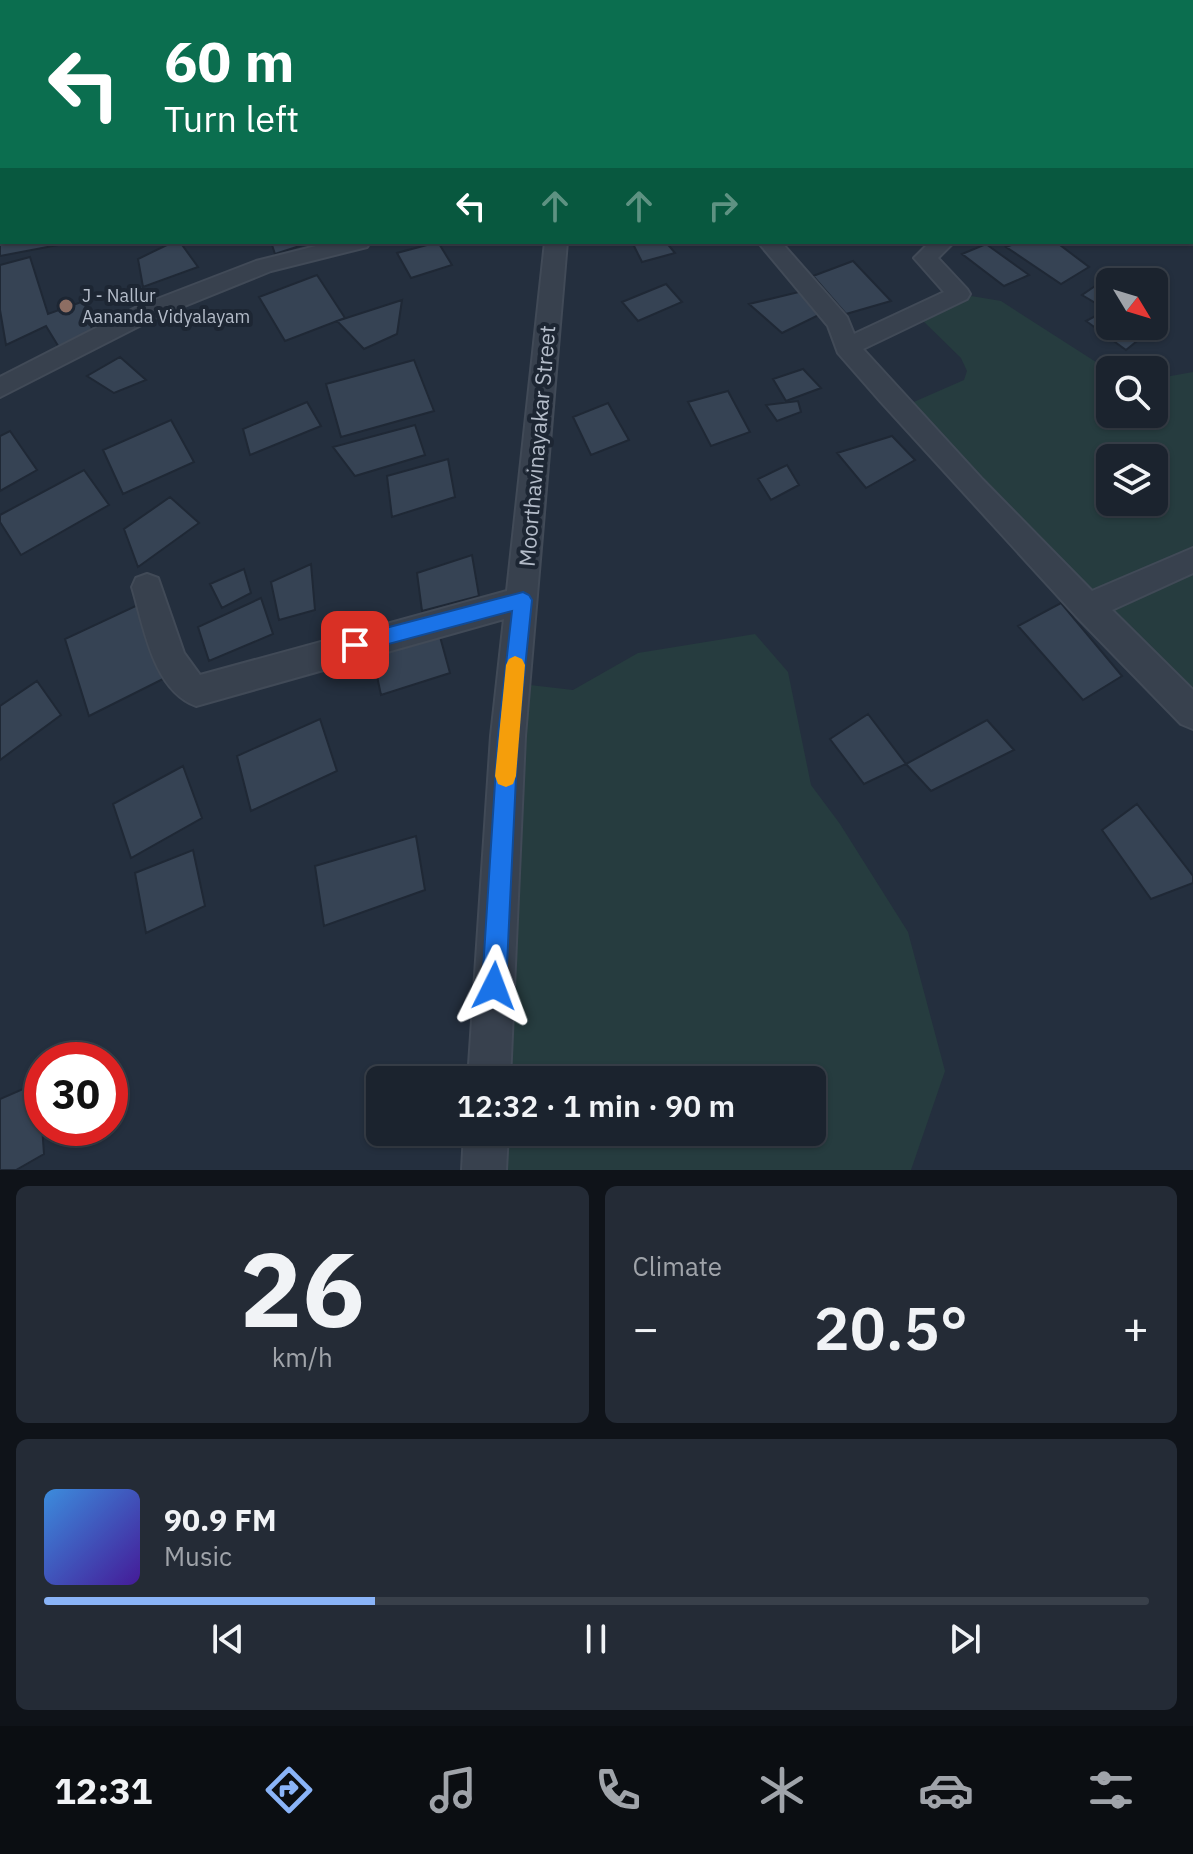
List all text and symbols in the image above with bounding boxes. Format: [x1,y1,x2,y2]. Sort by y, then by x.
text: 60 m [164,25,294,97]
icon: left [32,32,136,136]
text: Turn left [164,95,299,142]
icon: left [449,184,493,228]
icon: ahead [533,184,577,228]
icon: ahead [617,184,661,228]
icon: right [701,184,745,228]
north arrow [1096,268,1168,340]
map controls [1096,268,1168,516]
place label: J - Nallur Aananda Vidyalayam [82,284,250,328]
marker: J - Nallur Aananda Vidyalayam [57,297,75,315]
street label: Moorthavinayakar Street [512,324,562,568]
button: search [1096,356,1168,428]
button: layers [1096,444,1168,516]
pin [321,611,389,679]
icon: arrive [333,623,377,667]
position arrow [452,944,536,1028]
speed limit sign: 30 [24,1042,128,1146]
text: 12:32 · 1 min · 90 m [457,1086,735,1125]
text: 26 [240,1220,365,1356]
text: Climate [633,1249,722,1283]
text: 20.5° [814,1288,968,1367]
text: − [633,1299,659,1356]
text: + [1123,1299,1149,1356]
text: km/h [272,1340,333,1374]
text: 90.9 FM [164,1500,277,1539]
text: Music [164,1539,232,1573]
icon: previous [206,1617,250,1661]
icon: pause [574,1617,618,1661]
icon: next [943,1617,987,1661]
icon: directions [261,1762,317,1818]
icon: music [425,1762,481,1818]
icon: phone [590,1762,646,1818]
icon: climate [754,1762,810,1818]
icon: car [918,1762,974,1818]
icon: filters [1083,1762,1139,1818]
text: 12:31 [54,1767,152,1814]

